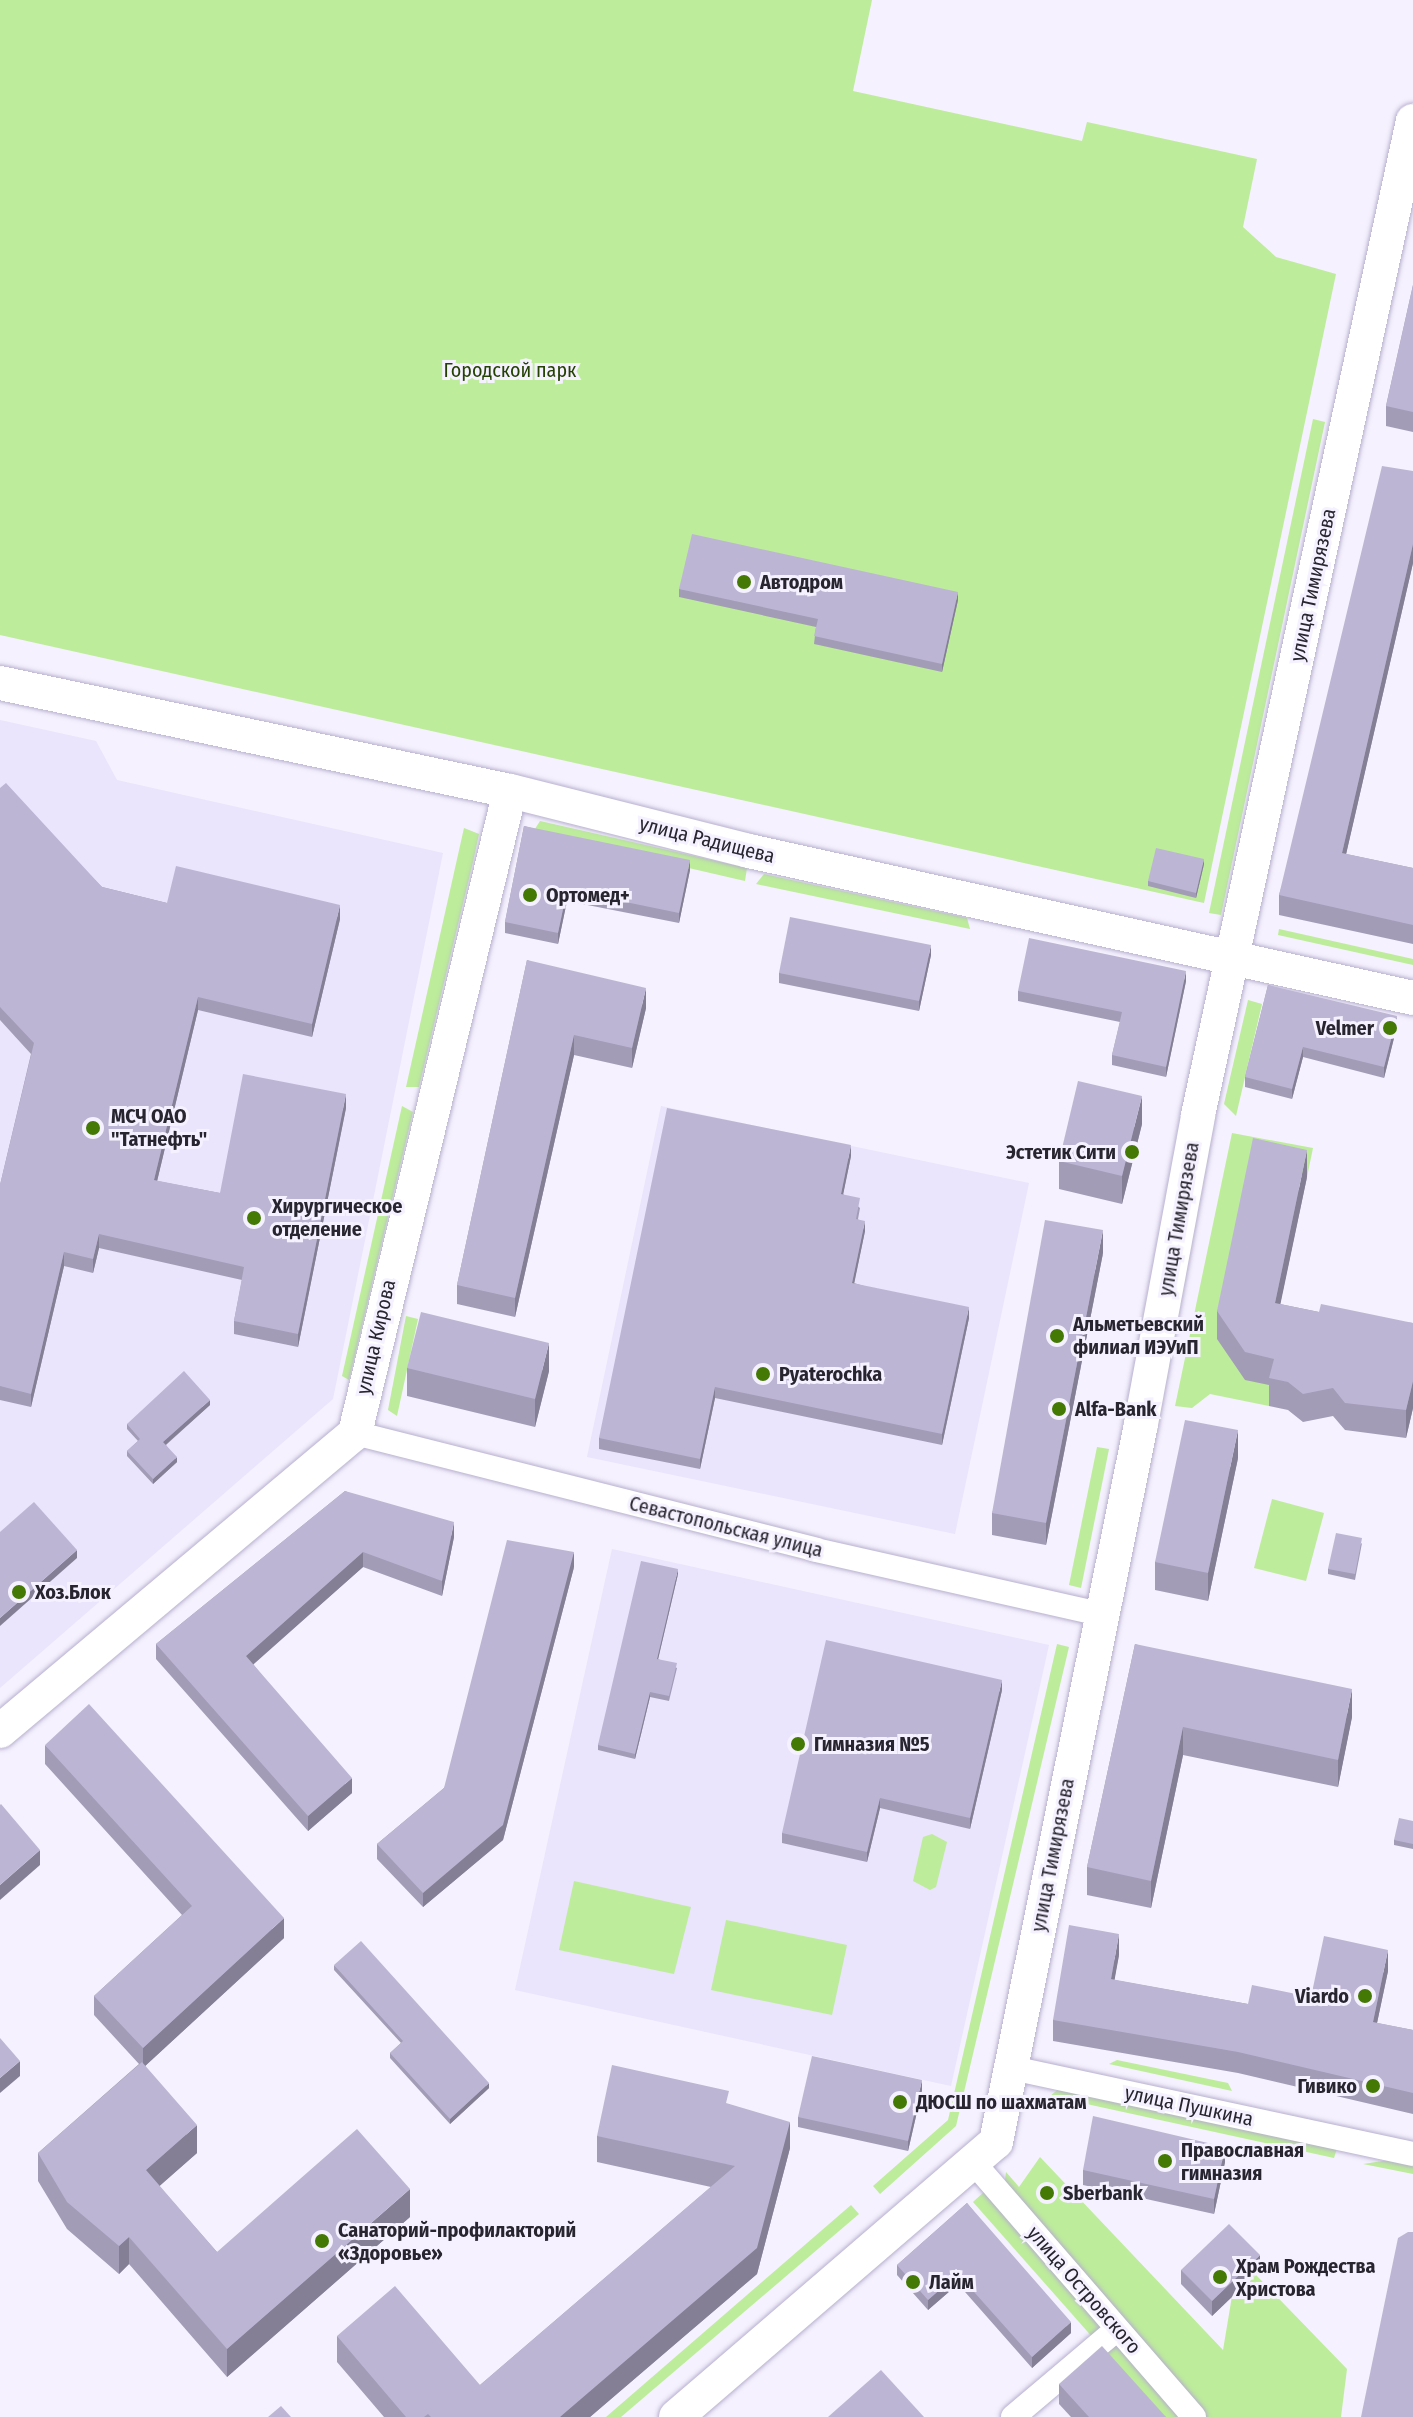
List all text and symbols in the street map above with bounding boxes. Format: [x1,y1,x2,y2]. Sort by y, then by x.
park label: Городской парк [444,358,576,382]
street label: улица Тимирязева [1285,506,1341,664]
place label: Автодром [760,570,843,594]
marker: Автодром [735,573,753,591]
street label: улица Радищева [637,812,777,868]
place label: Ортомед+ [546,883,630,907]
marker: Ортомед+ [521,886,539,904]
place label: Velmer [1316,1016,1374,1040]
marker: Velmer [1381,1019,1399,1037]
place label: МСЧ ОАО "Татнефть" [111,1104,207,1151]
marker: МСЧ ОАО "Татнефть" [82,1117,104,1139]
place label: Эстетик Сити [1006,1140,1116,1164]
street label: улица Тимирязева [1154,1140,1204,1298]
marker: Эстетик Сити [1123,1143,1141,1161]
place label: Хирургическое отделение [272,1194,402,1241]
marker: Хирургическое отделение [243,1207,265,1229]
street label: улица Кирова [351,1277,401,1397]
place label: Альметьевский филиал ИЭУиП [1073,1312,1204,1359]
marker: Альметьевский филиал ИЭУиП [1048,1327,1066,1345]
place label: Pyaterochka [779,1362,882,1386]
marker: Pyaterochka [754,1365,772,1383]
place label: Alfa-Bank [1075,1397,1157,1421]
marker: Alfa-Bank [1050,1400,1068,1418]
street label: Севастопольская улица [627,1491,825,1563]
place label: Хоз.Блок [35,1580,111,1604]
marker: Хоз.Блок [10,1583,28,1601]
place label: Гимназия №5 [814,1732,929,1756]
marker: Гимназия №5 [789,1735,807,1753]
street label: улица Тимирязева [1026,1776,1080,1934]
place label: Viardo [1295,1984,1349,2008]
marker: Viardo [1356,1987,1374,2005]
place label: Гивико [1297,2074,1357,2098]
marker: Гивико [1364,2077,1382,2095]
street label: улица Пушкина [1123,2081,1255,2131]
place label: ДЮСШ по шахматам [916,2090,1087,2114]
marker: ДЮСШ по шахматам [891,2093,909,2111]
place label: Православная гимназия [1181,2138,1304,2185]
marker: Православная гимназия [1156,2152,1174,2170]
place label: Sberbank [1063,2181,1143,2205]
marker: Sberbank [1038,2184,1056,2202]
place label: Санаторий-профилакторий «Здоровье» [338,2218,576,2265]
street label: улица Островского [1022,2221,1146,2359]
marker: Санаторий-профилакторий «Здоровье» [313,2232,331,2250]
place label: Храм Рождества Христова [1236,2254,1375,2301]
marker: Храм Рождества Христова [1211,2268,1229,2286]
place label: Лайм [929,2270,974,2294]
marker: Лайм [904,2273,922,2291]

